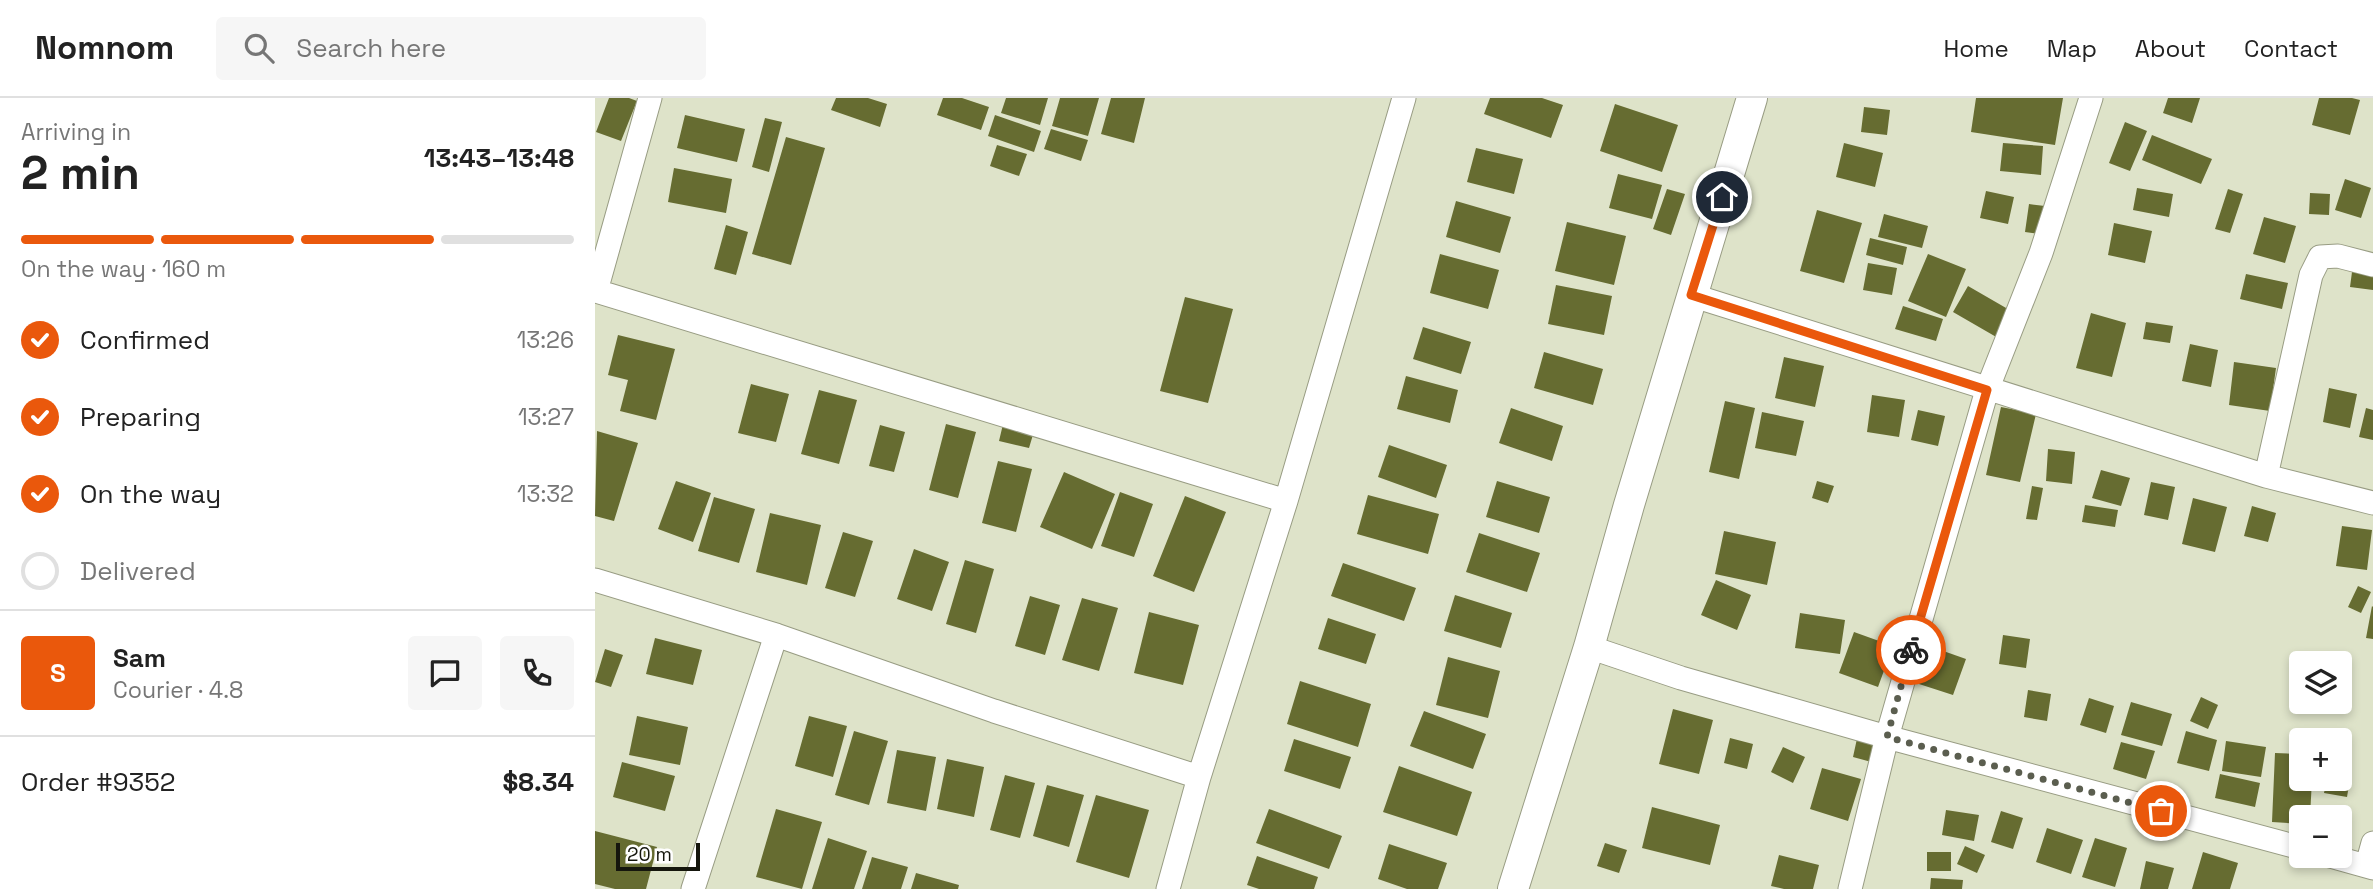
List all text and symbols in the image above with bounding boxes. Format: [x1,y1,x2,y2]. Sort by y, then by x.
search box [216,17,706,80]
text: Nomnom [35,27,174,69]
icon: search [240,29,278,67]
text: Search here [296,31,446,65]
text: Home [1943,33,2009,64]
text: Map [2047,33,2097,64]
text: About [2135,33,2206,64]
text: Contact [2244,33,2338,64]
text: Arriving in [21,117,131,147]
text: 13:43–13:48 [424,141,574,175]
text: 2 min [21,144,140,202]
pin [1692,167,1752,227]
icon: home [1703,178,1741,216]
text: On the way · 160 m [21,254,226,284]
icon: check [21,321,59,359]
text: Confirmed [80,323,210,357]
text: 13:26 [517,325,574,355]
icon: check [21,398,59,436]
text: Preparing [80,400,201,434]
text: 13:27 [518,402,574,432]
icon: check [21,475,59,513]
text: On the way [80,477,221,511]
text: 13:32 [517,479,574,509]
text: Delivered [80,554,196,588]
courier [1876,615,1946,685]
icon: bike [1892,631,1930,669]
button: chat [408,636,482,710]
button: phone [500,636,574,710]
text: Sam [113,641,166,675]
map controls [2289,651,2352,868]
button: layers [2289,651,2352,714]
text: S [50,656,66,690]
text: Courier · 4.8 [113,675,243,705]
button: + [2289,728,2352,791]
text: Order #9352 [21,765,175,799]
text: $8.34 [503,765,574,799]
pin [2131,781,2191,841]
icon: bag [2142,792,2180,830]
button: − [2289,805,2352,868]
scale bar [616,840,700,872]
text: 20 m [627,842,672,867]

